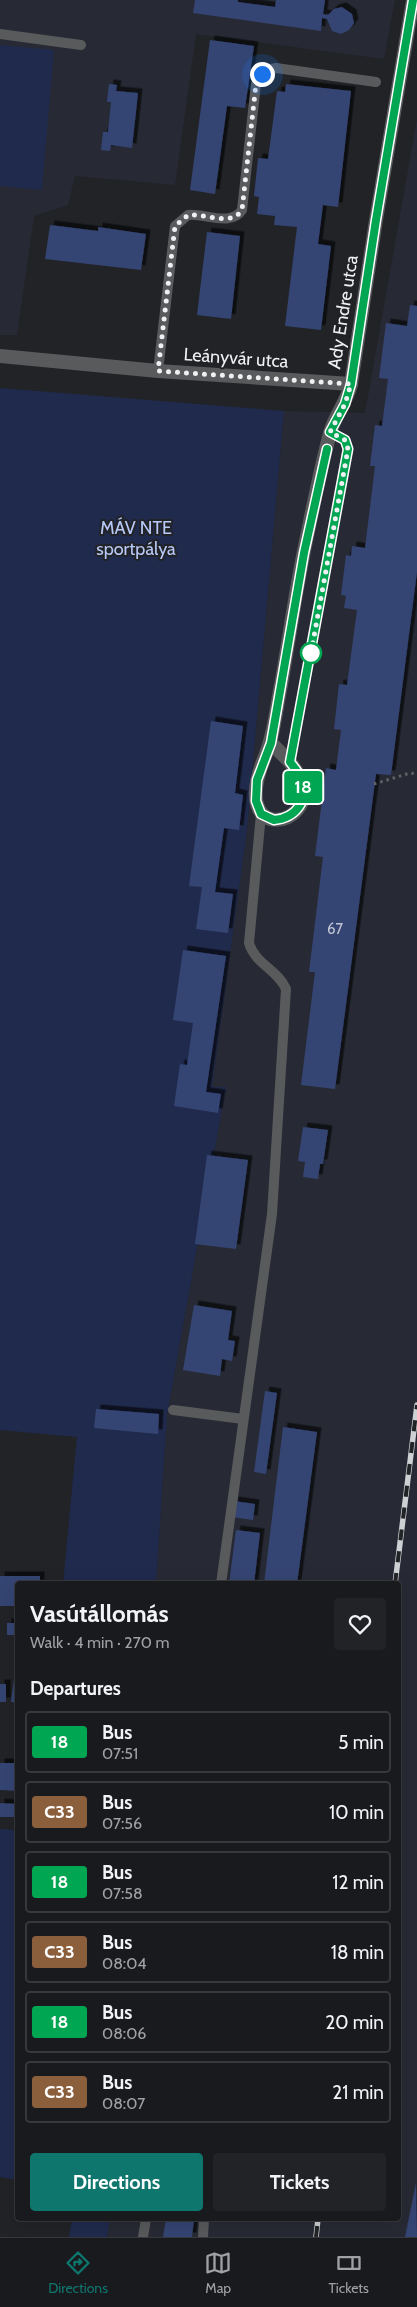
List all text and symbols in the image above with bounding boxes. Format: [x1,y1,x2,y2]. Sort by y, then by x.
your location [250,62,275,87]
street label: Ady Endre utca [323,253,363,370]
street label: Leányvár utca [183,343,289,373]
park label: MÁV NTE sportpálya [96,517,176,560]
unlabelled marker [300,642,322,664]
line badge: 18 [280,771,326,803]
text: 18 [294,776,312,798]
house number: 67 [327,920,343,938]
button: heart [334,1598,386,1650]
text: Vasútállomás [30,1599,169,1628]
text: Walk · 4 min · 270 m [30,1633,169,1652]
text: Departures [30,1677,121,1700]
text: Bus [102,1721,132,1744]
text: 18 [51,1731,68,1753]
text: 5 min [338,1731,384,1754]
text: 07:51 [102,1744,138,1763]
text: Bus [102,1791,132,1814]
text: C33 [44,1801,75,1823]
text: 10 min [329,1801,384,1824]
text: 07:56 [102,1814,142,1833]
text: Bus [102,1861,132,1884]
text: 18 [51,1871,68,1893]
text: 12 min [332,1871,384,1894]
text: 07:58 [102,1884,143,1903]
text: Bus [102,1931,132,1954]
text: C33 [44,1941,75,1963]
text: 18 min [331,1941,384,1964]
text: 08:04 [102,1954,147,1973]
text: Bus [102,2001,132,2024]
text: 18 [51,2011,68,2033]
text: 20 min [325,2011,384,2034]
text: 08:06 [102,2024,146,2043]
text: Bus [102,2071,132,2094]
text: C33 [44,2081,75,2103]
text: 21 min [332,2081,384,2104]
text: 08:07 [102,2094,145,2113]
button: Directions [30,2153,203,2211]
button: Tickets [213,2153,386,2211]
tab: Directions [48,2249,108,2297]
tab: Map [204,2249,232,2297]
tab: Tickets [329,2249,369,2297]

